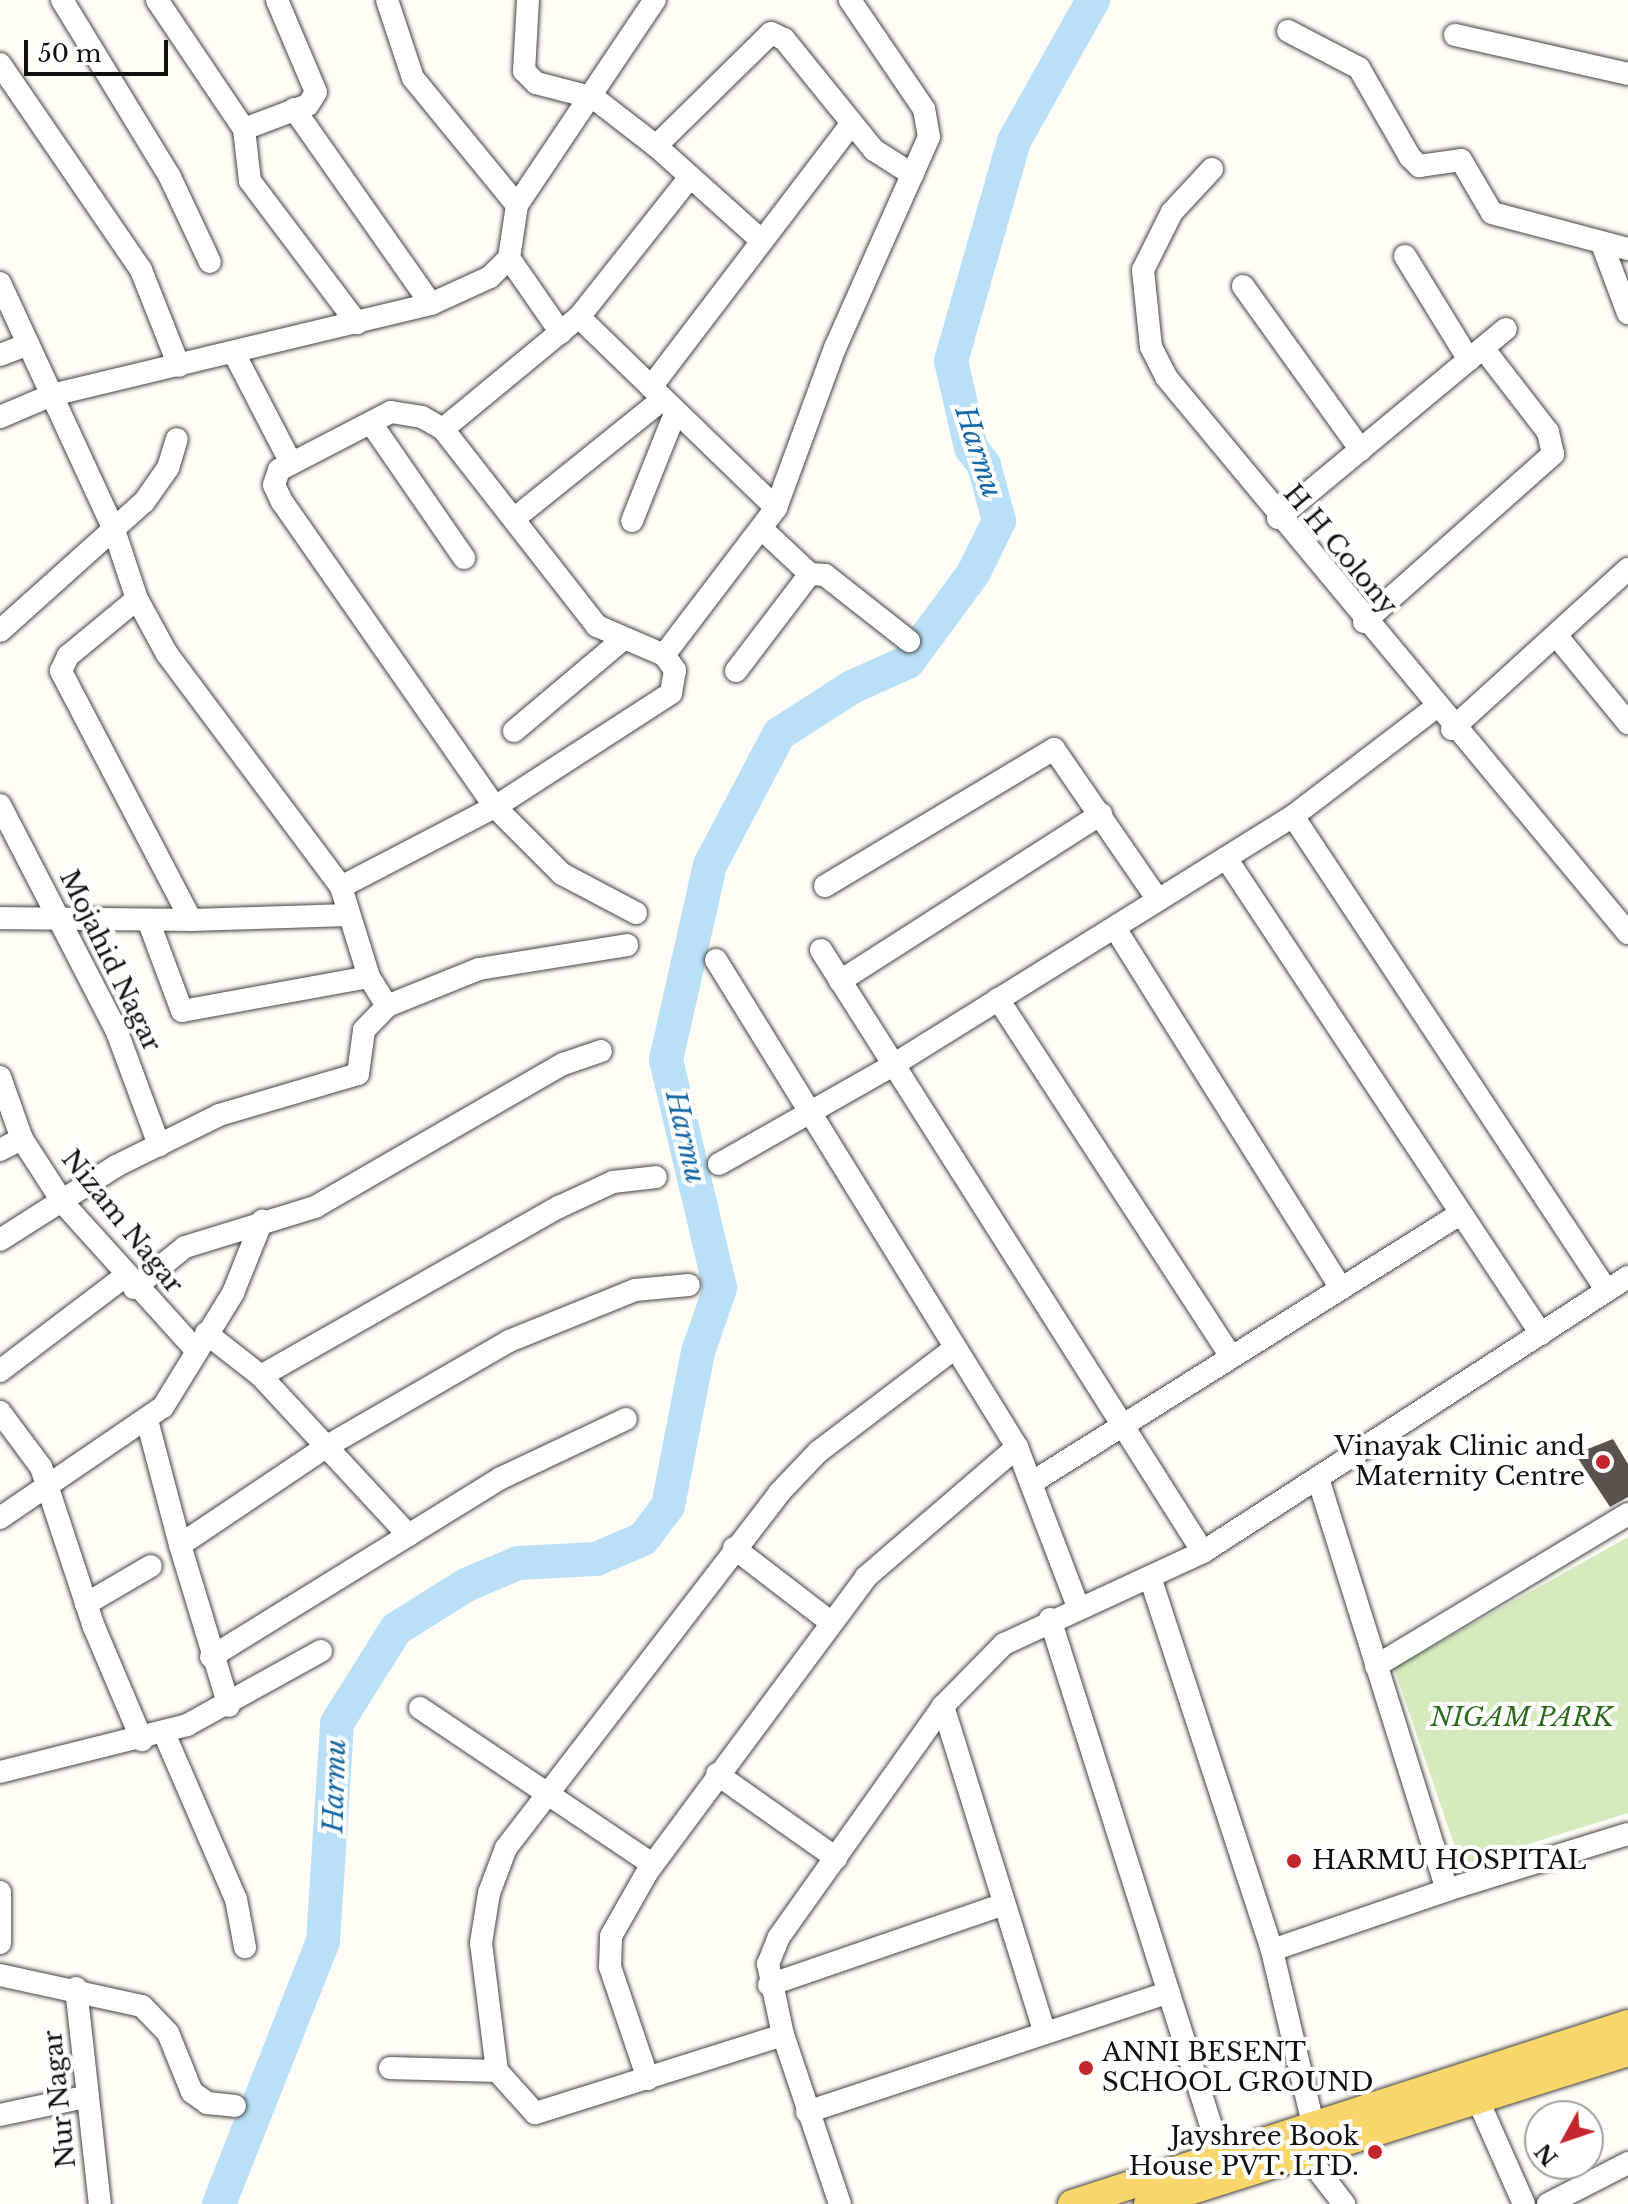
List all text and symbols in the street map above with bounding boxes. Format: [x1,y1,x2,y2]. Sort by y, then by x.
scale bar [28,24,172,74]
text: 50 m [38,39,101,68]
water label: Harmu [947,402,1009,502]
street label: H H Colony [1277,479,1403,621]
street label: Mojahid Nagar [53,865,167,1057]
water label: Harmu [658,1087,712,1187]
street label: Nizam Nagar [55,1144,189,1300]
place label: Vinayak Clinic and Maternity Centre [1334,1431,1585,1492]
marker: Vinayak Clinic and Maternity Centre [1592,1451,1614,1473]
park label: NIGAM PARK [1430,1702,1614,1734]
water label: Harmu [317,1738,353,1834]
place label: HARMU HOSPITAL [1312,1845,1586,1877]
marker: HARMU HOSPITAL [1283,1850,1305,1872]
street label: Nur Nagar [37,2028,83,2170]
place label: ANNI BESENT SCHOOL GROUND [1102,2037,1374,2098]
marker: ANNI BESENT SCHOOL GROUND [1077,2059,1095,2077]
north arrow [1524,2100,1604,2180]
place label: Jayshree Book House PVT. LTD. [1129,2121,1359,2182]
text: N [1530,2138,1564,2171]
marker: Jayshree Book House PVT. LTD. [1366,2143,1384,2161]

